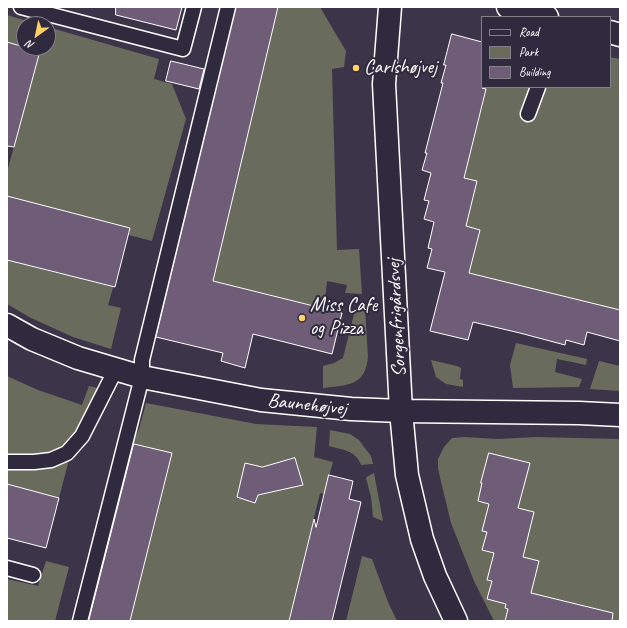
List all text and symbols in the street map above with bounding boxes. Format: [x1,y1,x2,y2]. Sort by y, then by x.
north arrow [16,16,56,56]
legend [481,16,611,88]
text: Road [519,24,539,40]
text: N [23,37,37,53]
text: Park [519,44,538,60]
place label: Carlshøjvej [364,56,437,80]
marker: Carlshøjvej [351,63,361,73]
text: Building [519,64,551,80]
street label: Sorgenfrigårdsvej [382,258,412,378]
place label: Miss Cafe og Pizza [310,294,377,341]
marker: Miss Cafe og Pizza [297,313,307,323]
street label: Baunehøjvej [266,389,348,421]

